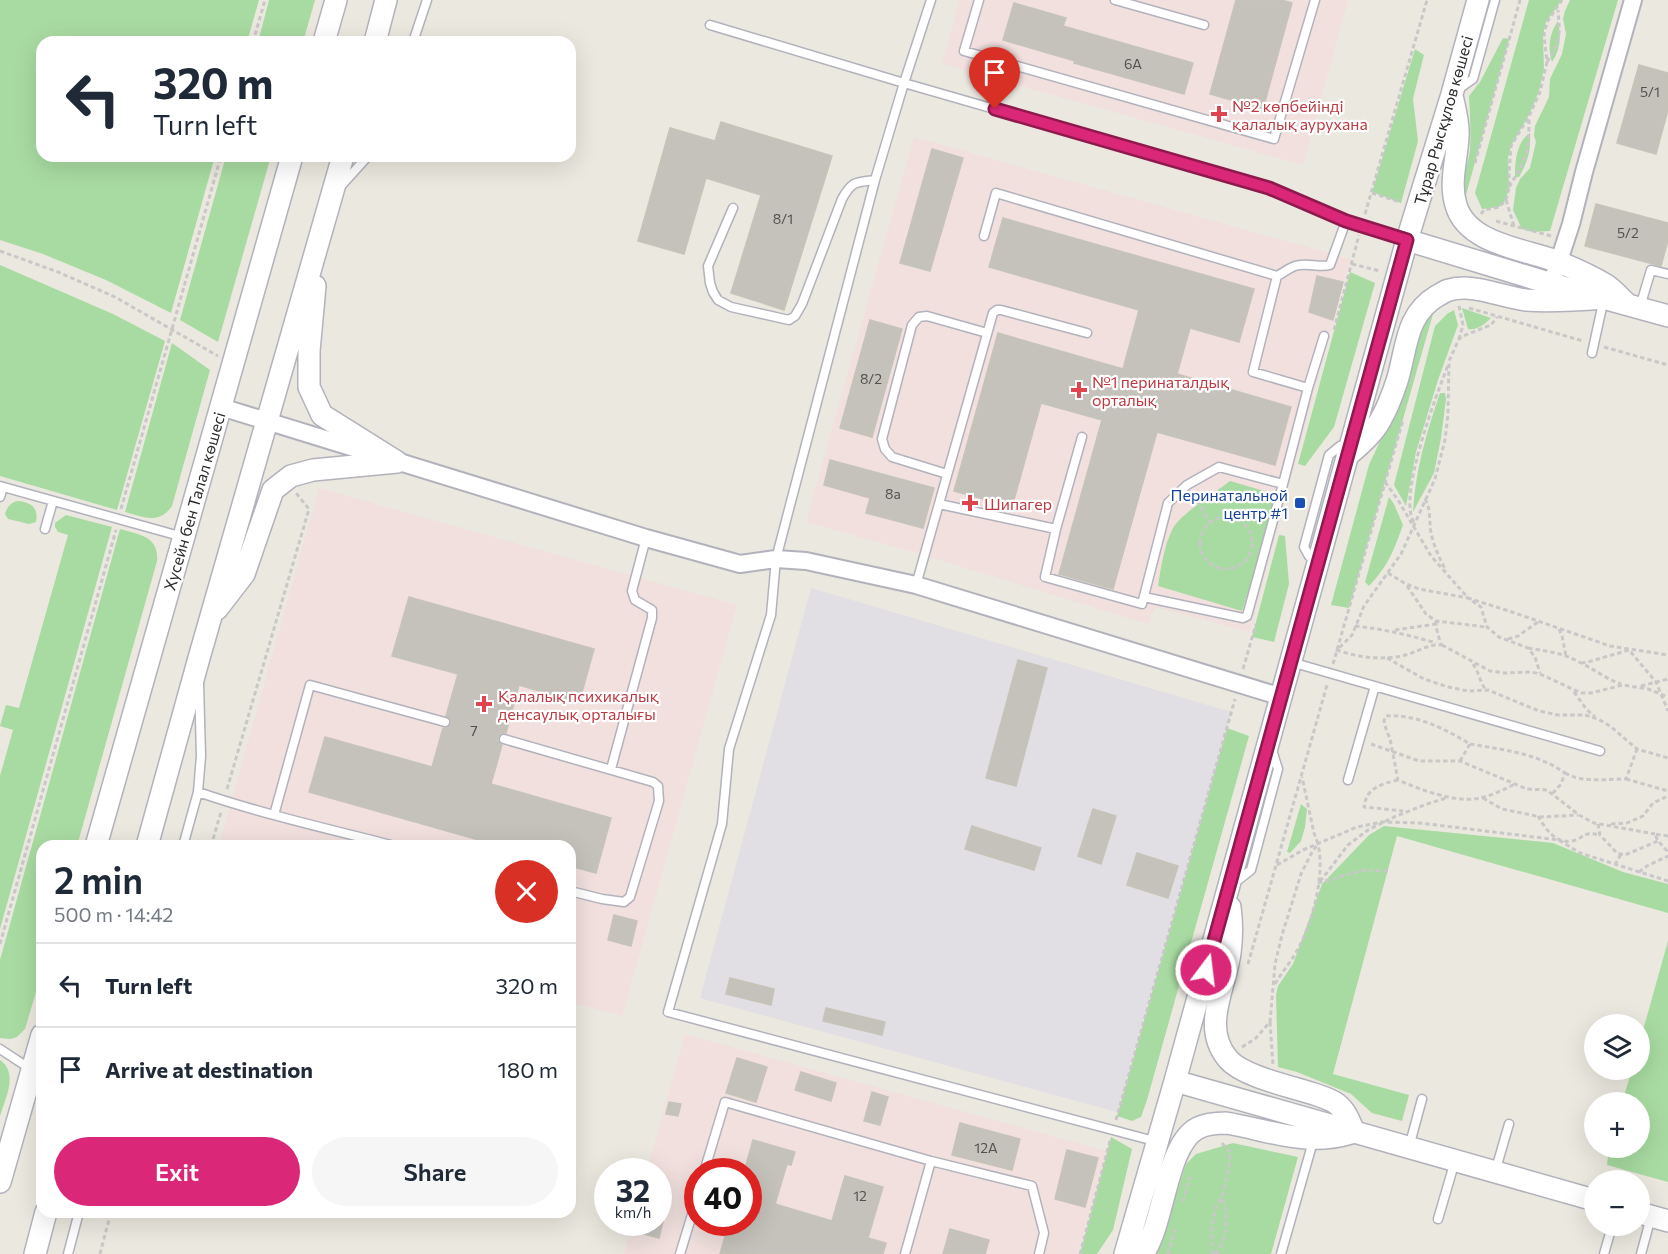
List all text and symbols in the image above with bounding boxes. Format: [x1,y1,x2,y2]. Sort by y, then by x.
street label: Тұрар Рысқұлов көшесі [1410,33,1476,207]
pin [969,47,1020,109]
house number: 6А [1124,55,1142,72]
text: 320 m [153,56,273,108]
icon: arrive [978,56,1011,89]
icon: left [54,60,132,138]
house number: 5/1 [1640,83,1660,100]
place label: №2 көпбейінді қалалық аурухана [1232,96,1368,133]
marker: №2 көпбейінді қалалық аурухана [1210,105,1228,123]
text: Turn left [153,108,257,141]
house number: 8/1 [773,210,793,227]
house number: 5/2 [1617,224,1639,241]
house number: 8/2 [860,370,882,387]
place label: №1 перинаталдық орталық [1092,372,1229,409]
marker: №1 перинаталдық орталық [1070,381,1088,399]
street label: Хусейн бен Талал көшесі [159,410,229,592]
house number: 8а [885,485,901,502]
place label: Перинатальной центр #1 [1171,485,1288,522]
marker: Шипагер [961,494,979,512]
place label: Шипагер [984,494,1052,513]
marker: Перинатальной центр #1 [1293,496,1307,510]
place label: Қалалық психикалық денсаулық орталығы [498,686,659,723]
marker: Қалалық психикалық денсаулық орталығы [475,695,493,713]
house number: 7 [470,722,478,739]
text: 2 min [54,857,143,901]
button: close [495,860,558,923]
text: 500 m · 14:42 [54,902,173,926]
position arrow [1174,938,1238,1002]
icon: left [54,969,87,1002]
text: Turn left [105,972,192,999]
text: 320 m [496,972,558,999]
map controls [1584,1014,1650,1236]
button: layers [1584,1014,1650,1080]
icon: arrive [54,1053,87,1086]
text: Arrive at destination [105,1056,313,1083]
text: 180 m [497,1056,558,1083]
button: + [1584,1092,1650,1158]
button: Exit [54,1137,300,1206]
button: Share [312,1137,558,1206]
house number: 12А [974,1139,998,1156]
speed limit sign: 40 [684,1158,762,1236]
button: − [1584,1170,1650,1236]
text: 32 [616,1171,650,1208]
house number: 12 [853,1187,867,1204]
text: km/h [615,1203,651,1221]

